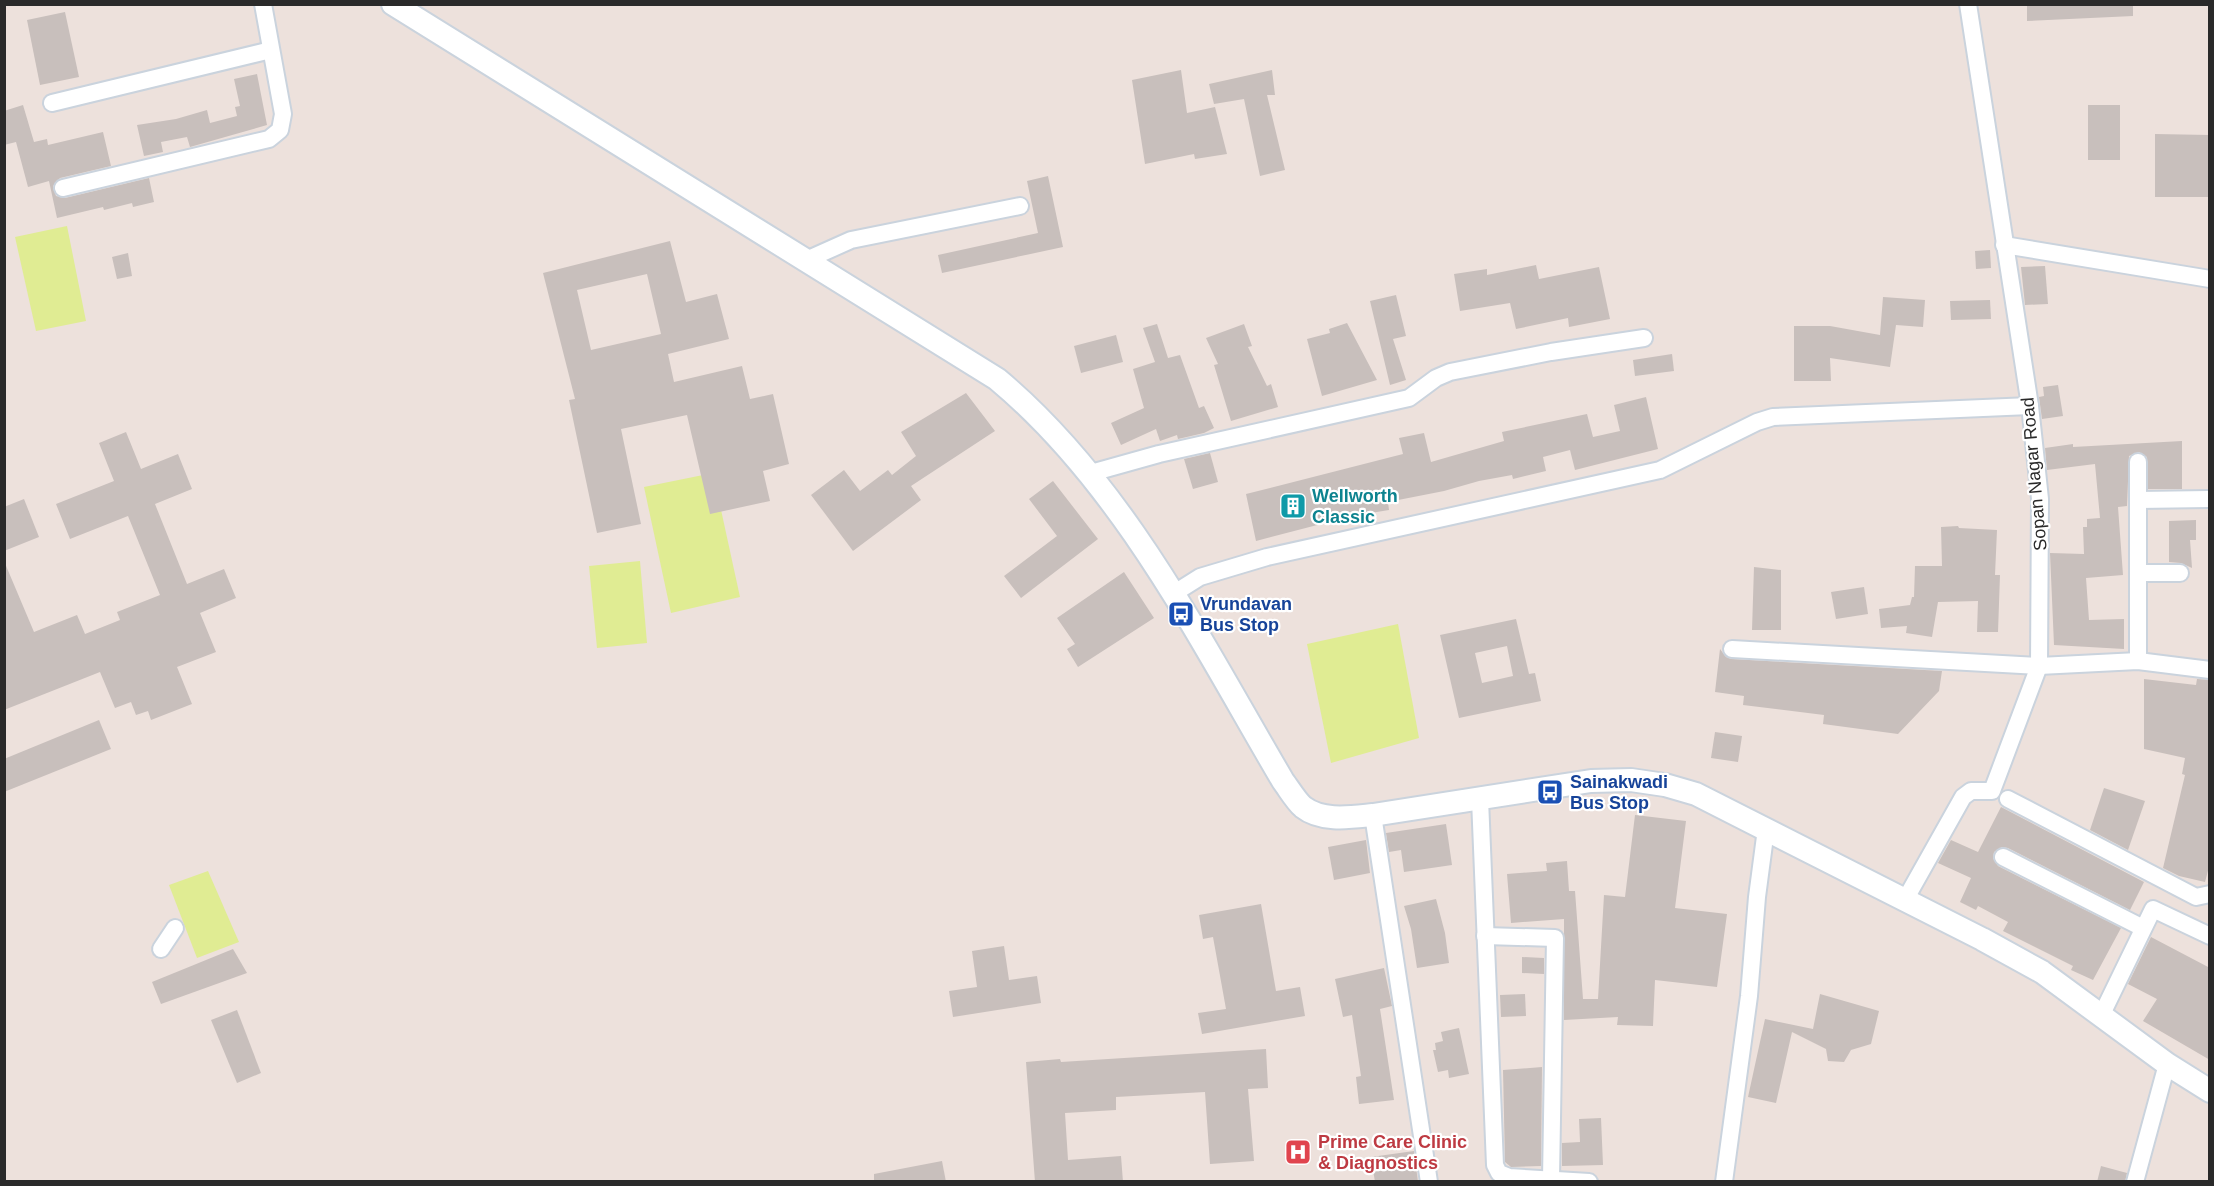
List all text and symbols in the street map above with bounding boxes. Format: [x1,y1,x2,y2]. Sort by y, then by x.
street label: Sopan Nagar Road [2017,396,2051,552]
place label: Wellworth Classic [1312,486,1398,527]
building icon: Wellworth Classic [1278,491,1308,521]
place label: Vrundavan Bus Stop [1200,594,1292,635]
bus stop icon: Vrundavan Bus Stop [1166,599,1196,629]
place label: Sainakwadi Bus Stop [1570,772,1668,813]
bus stop icon: Sainakwadi Bus Stop [1535,777,1565,807]
place label: Prime Care Clinic & Diagnostics [1318,1132,1467,1173]
hospital icon: Prime Care Clinic & Diagnostics [1283,1137,1313,1167]

